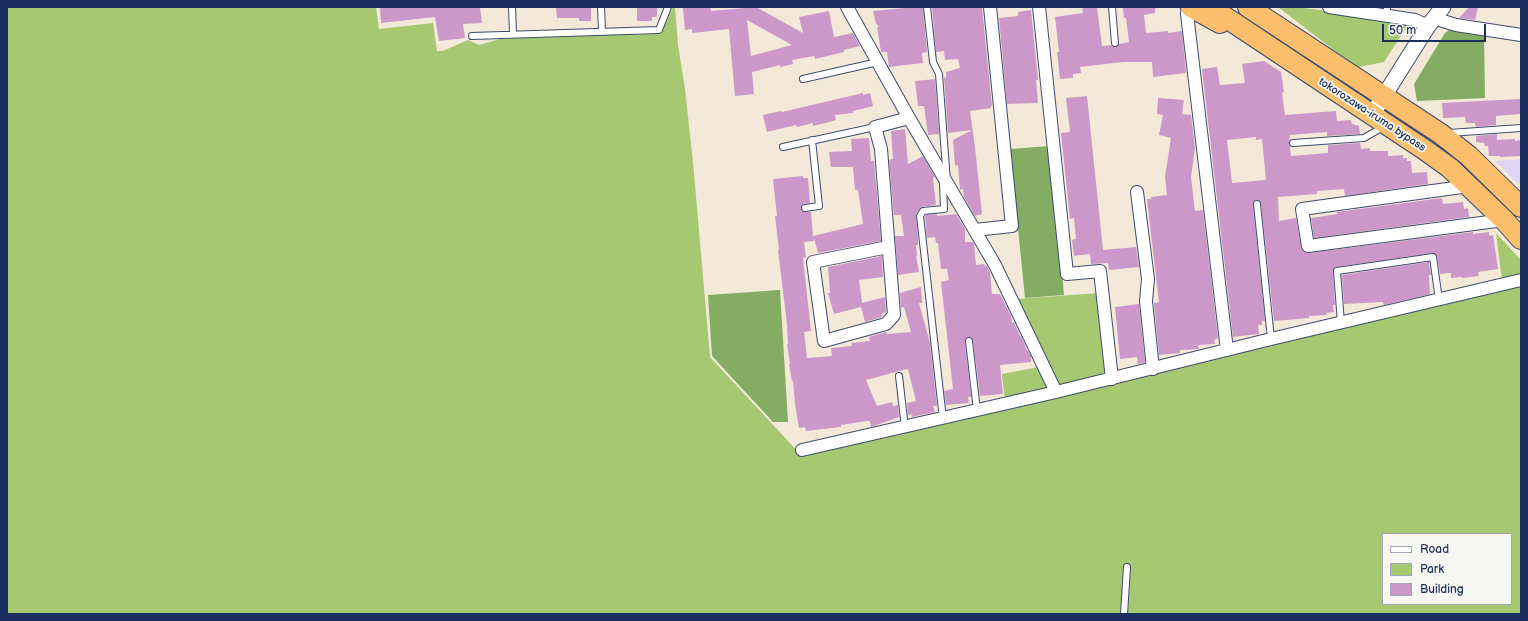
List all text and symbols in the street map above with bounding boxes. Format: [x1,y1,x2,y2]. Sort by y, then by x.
scale bar [1384,16,1488,42]
text: 50 m [1389,23,1416,38]
street label: tokorozawa-iruma bypass [1316,75,1428,155]
legend [1382,533,1512,605]
text: Road [1420,542,1449,557]
text: Park [1420,562,1444,577]
text: Building [1420,582,1464,597]

